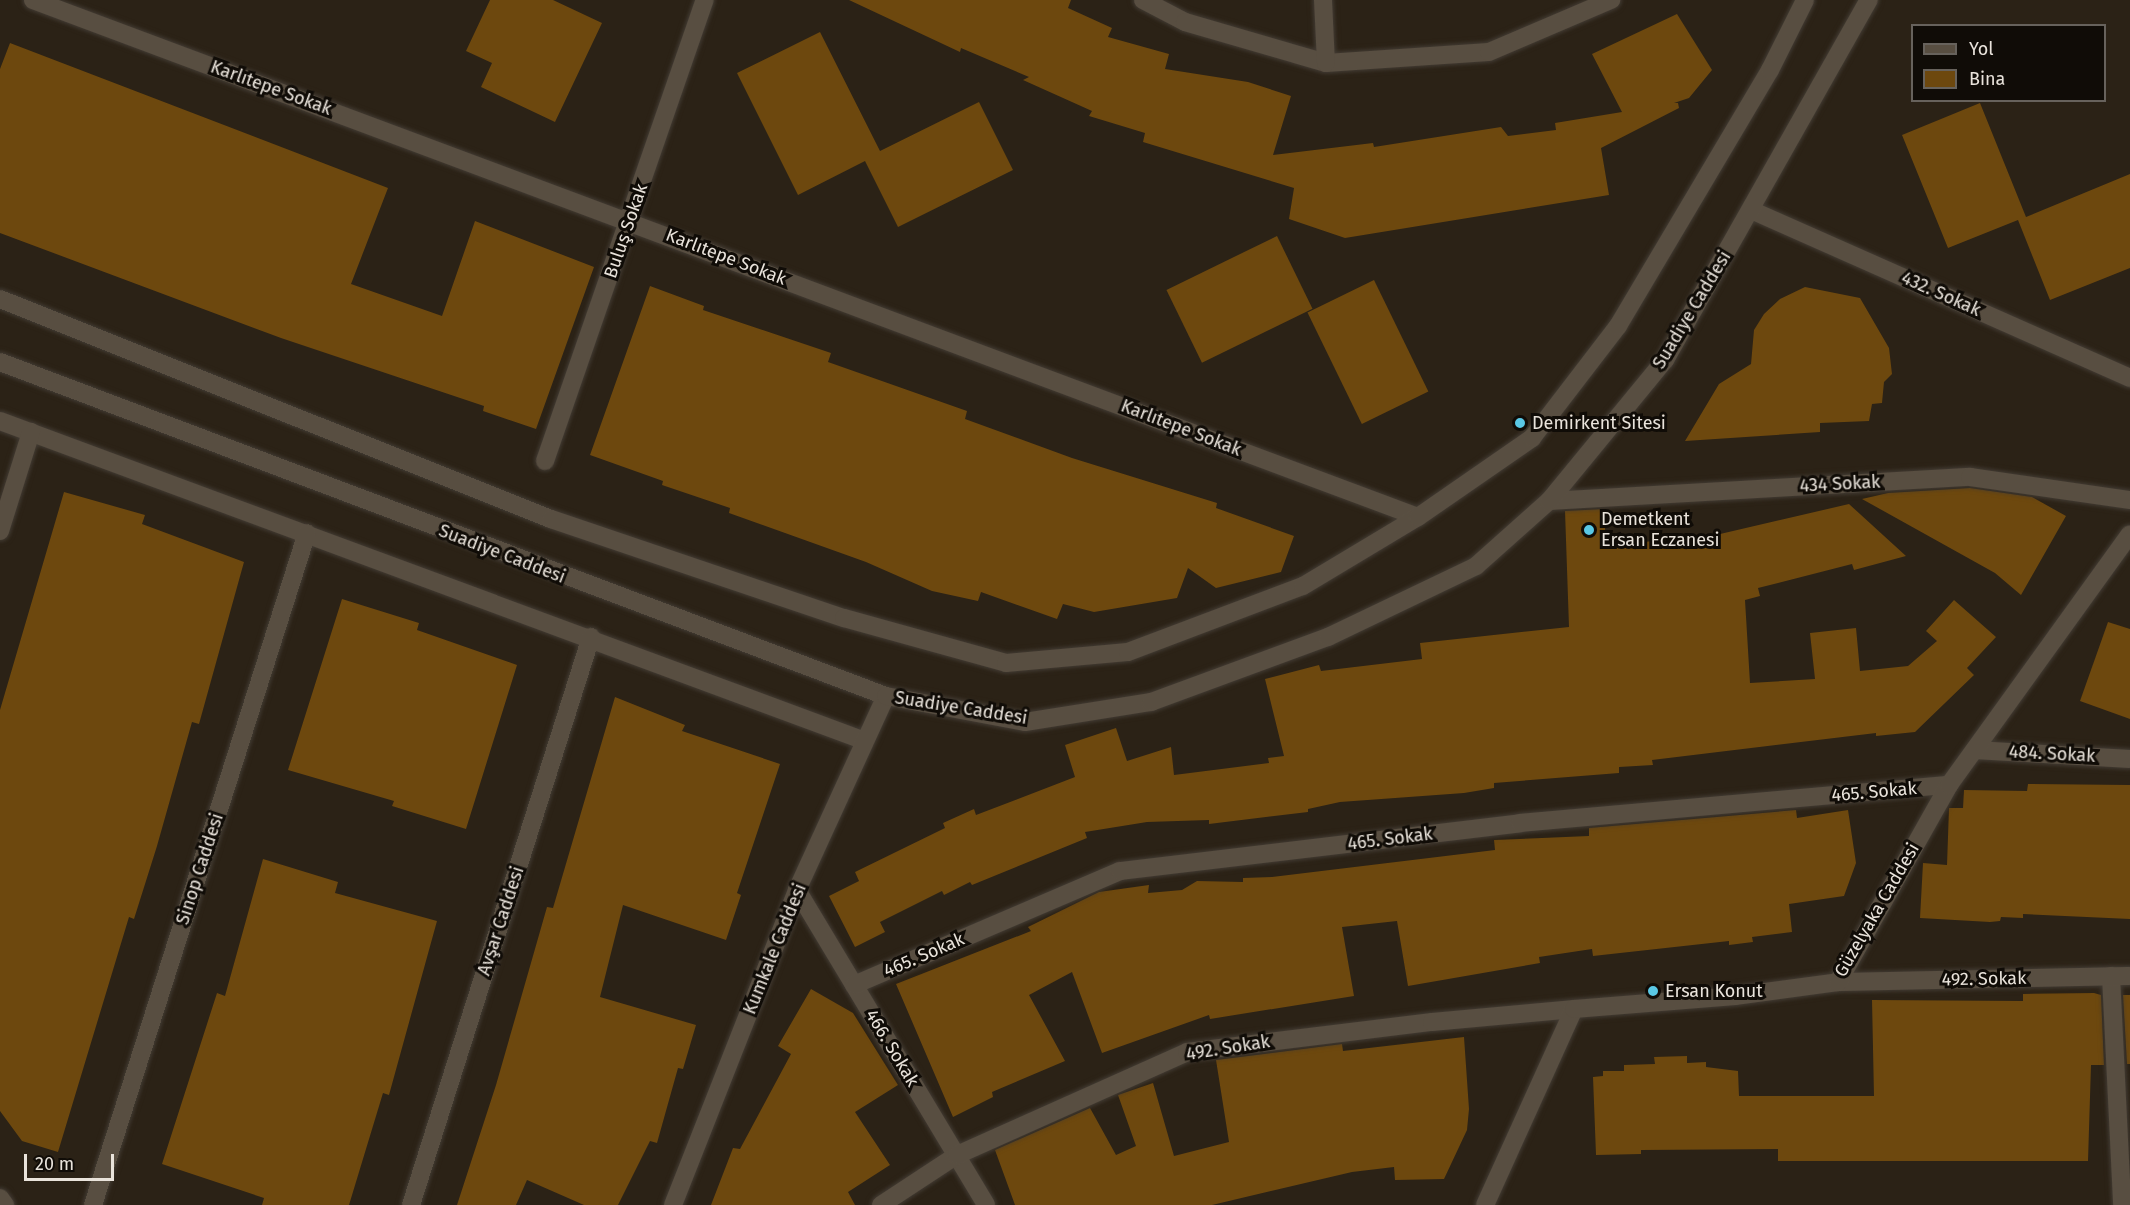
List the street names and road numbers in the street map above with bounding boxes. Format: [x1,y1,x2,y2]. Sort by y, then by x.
street label: Karlıtepe Sokak [208,56,334,120]
street label: Buluş Sokak [600,181,652,281]
street label: Karlıtepe Sokak [663,224,789,290]
street label: Suadiye Caddesi [1648,247,1736,373]
street label: 432. Sokak [1898,267,1984,321]
street label: Karlıtepe Sokak [1118,395,1244,461]
street label: 434 Sokak [1799,471,1881,497]
street label: Suadiye Caddesi [436,520,568,588]
street label: Suadiye Caddesi [893,687,1029,729]
street label: 484. Sokak [2008,741,2096,767]
street label: 465. Sokak [1830,778,1918,806]
street label: Sinop Caddesi [172,811,228,927]
street label: 465. Sokak [1346,823,1434,855]
street label: Güzelyaka Caddesi [1830,839,1924,981]
street label: Avşar Caddesi [473,864,529,978]
street label: Kumkale Caddesi [739,880,811,1018]
street label: 465. Sokak [880,928,968,982]
street label: 492. Sokak [1942,967,2026,991]
street label: 466. Sokak [861,1006,923,1090]
street label: 492. Sokak [1185,1031,1271,1065]

